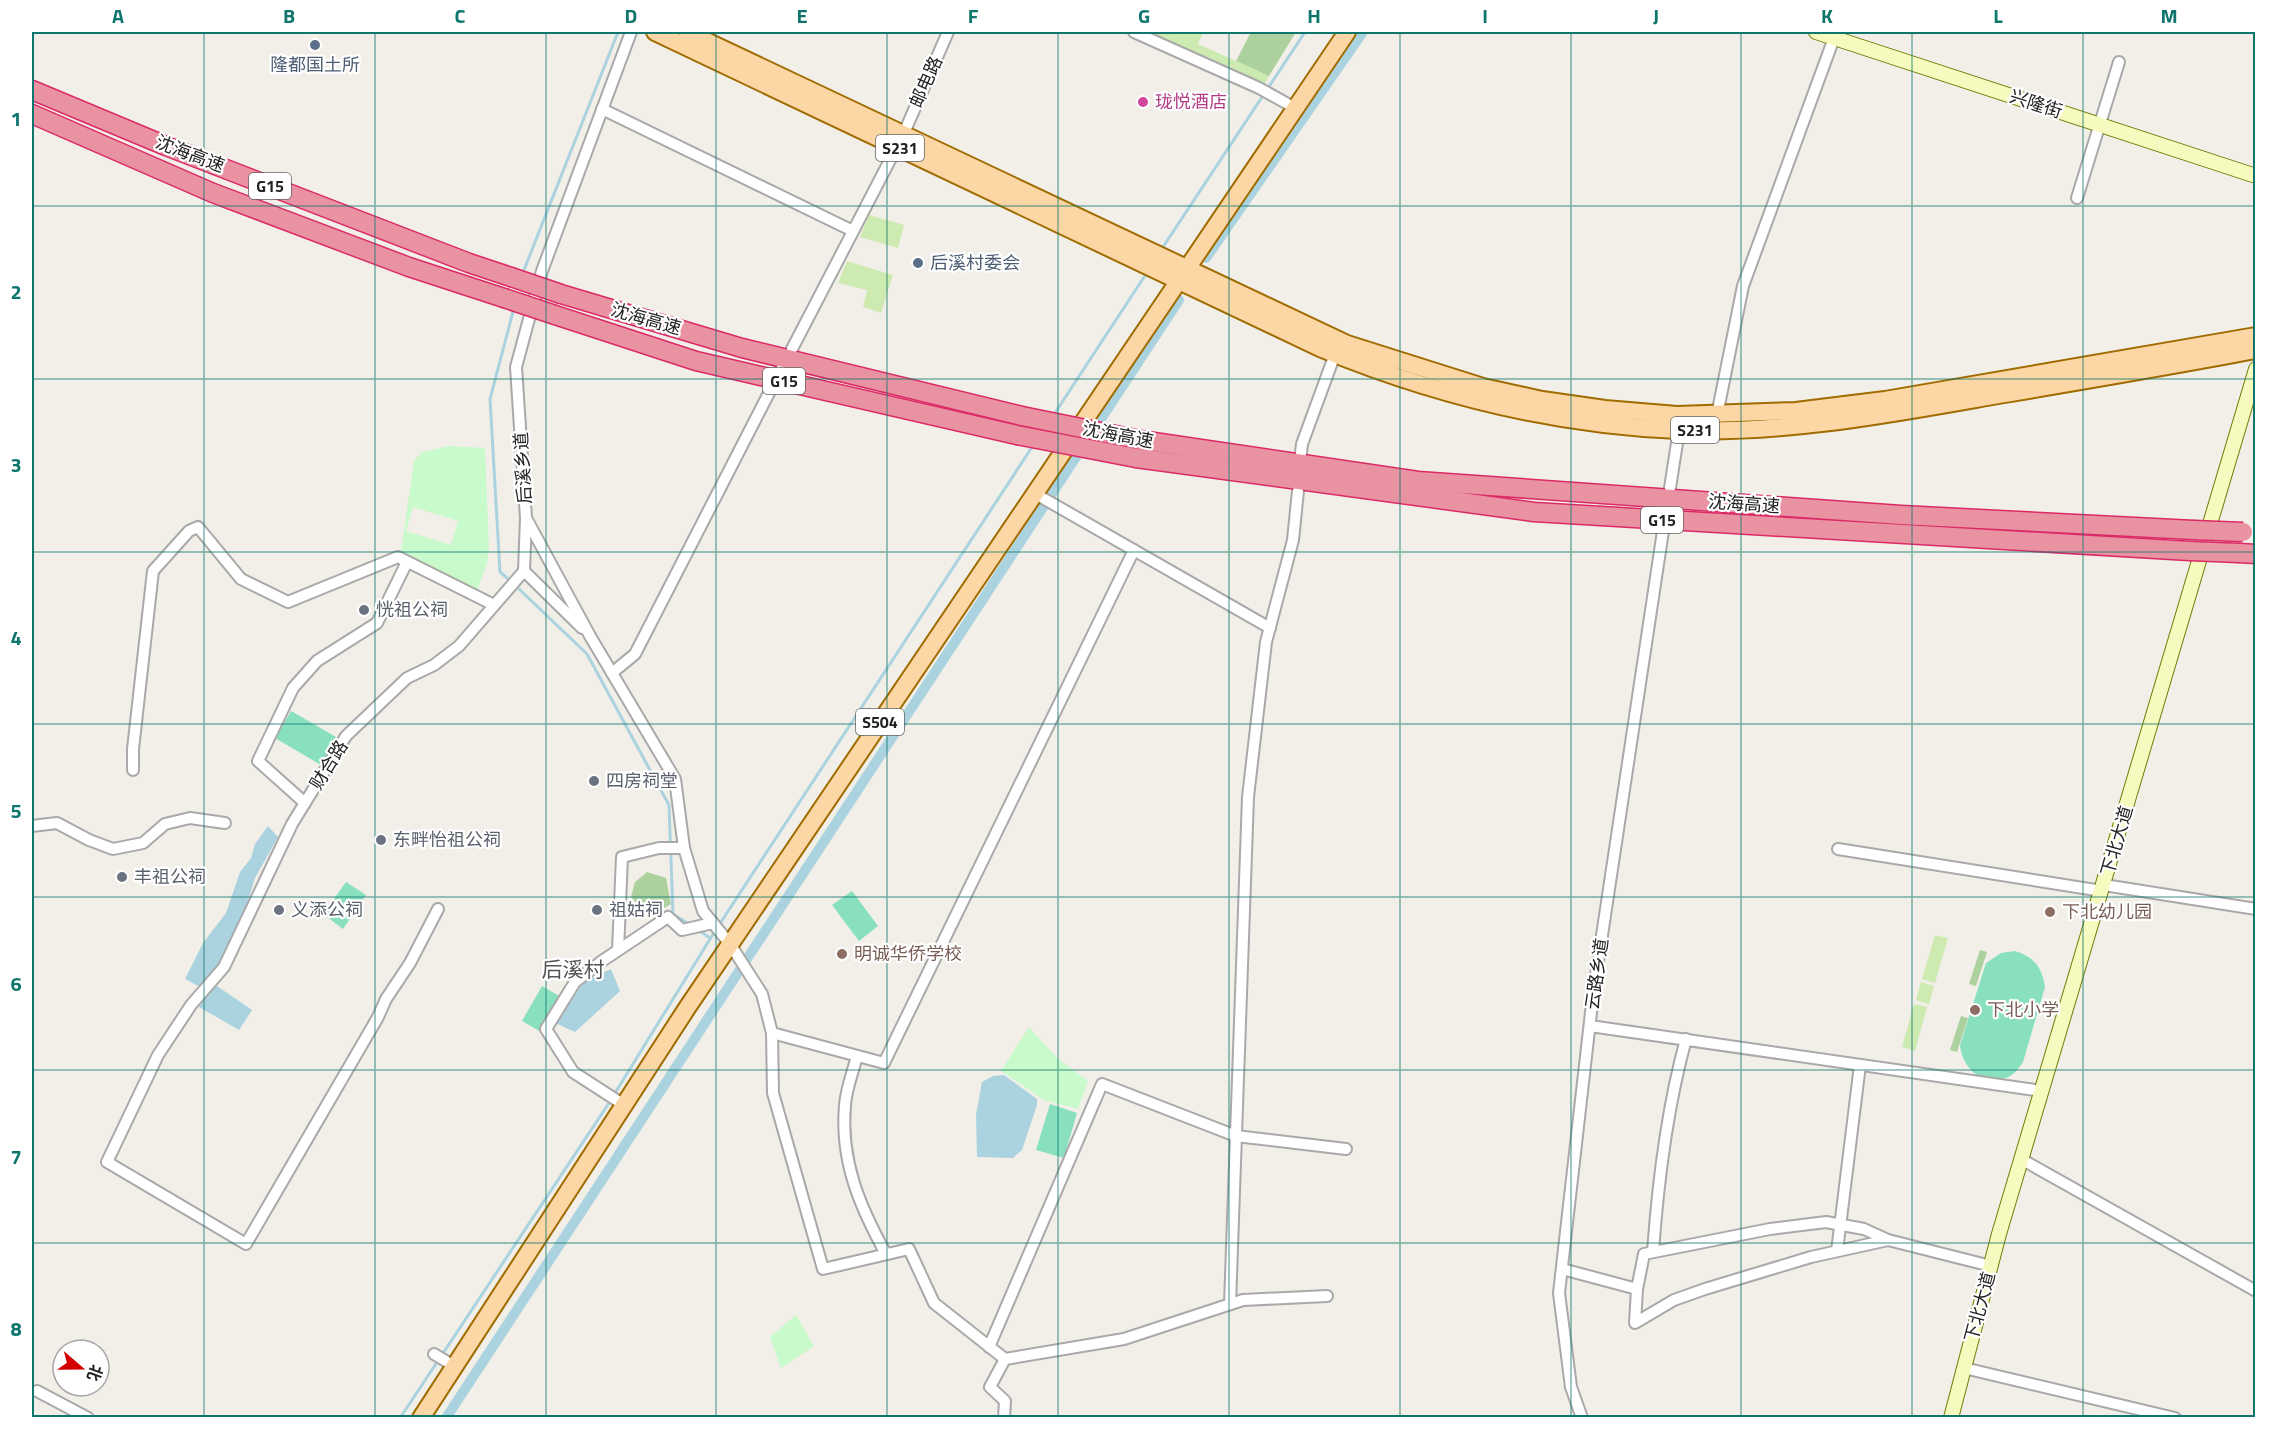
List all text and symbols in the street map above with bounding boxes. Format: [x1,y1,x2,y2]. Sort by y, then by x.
text: A [112,0,124,31]
text: B [283,0,295,31]
text: C [455,0,466,31]
text: D [625,0,637,31]
text: E [796,0,808,31]
text: F [968,0,979,31]
text: G [1138,0,1150,31]
text: H [1307,0,1321,31]
text: I [1482,0,1488,31]
text: J [1653,0,1659,31]
text: K [1821,0,1833,31]
text: L [1993,0,2003,31]
text: M [2160,0,2178,31]
marker: 隆都国土所 [308,38,322,52]
place label: 隆都国土所 [270,51,360,78]
street label: 邮电路 [902,52,949,112]
street label: 兴隆街 [2006,82,2066,125]
place label: 珑悦酒店 [1155,88,1227,115]
marker: 珑悦酒店 [1136,95,1150,109]
text: 1 [10,103,22,134]
street label: 沈海高速 [152,128,229,179]
road number: S231 [876,135,924,161]
road number: G15 [249,173,291,199]
place label: 后溪村委会 [930,249,1020,276]
marker: 后溪村委会 [911,256,925,270]
text: 2 [10,276,22,307]
street label: 沈海高速 [608,296,684,341]
road number: G15 [763,368,805,394]
street label: 沈海高速 [1080,414,1156,455]
road number: S231 [1671,417,1719,443]
street label: 后溪乡道 [507,431,538,505]
text: 3 [10,449,22,480]
street label: 沈海高速 [1707,488,1781,519]
road number: G15 [1641,507,1683,533]
place label: 恍祖公祠 [376,596,448,623]
marker: 恍祖公祠 [357,603,371,617]
text: 4 [10,622,22,653]
road number: S504 [856,709,904,735]
street label: 财合路 [303,735,354,795]
place label: 四房祠堂 [606,767,678,794]
marker: 四房祠堂 [587,774,601,788]
text: 5 [10,795,22,826]
street label: 下北大道 [2094,803,2139,879]
place label: 东畔怡祖公祠 [393,826,501,853]
marker: 东畔怡祖公祠 [374,833,388,847]
place label: 丰祖公祠 [134,863,206,890]
marker: 丰祖公祠 [115,870,129,884]
place label: 义添公祠 [291,896,363,923]
place label: 祖姑祠 [609,896,663,923]
place label: 下北幼儿园 [2062,898,2152,925]
marker: 义添公祠 [272,903,286,917]
marker: 祖姑祠 [590,903,604,917]
marker: 下北幼儿园 [2043,905,2057,919]
street label: 云路乡道 [1578,936,1615,1011]
place label: 明诚华侨学校 [854,940,962,967]
marker: 明诚华侨学校 [835,947,849,961]
district label: 后溪村 [542,953,605,985]
text: 6 [10,968,22,999]
place label: 下北小学 [1987,996,2059,1023]
marker: 下北小学 [1968,1003,1982,1017]
text: 7 [10,1141,22,1172]
street label: 下北大道 [1957,1269,2002,1345]
text: 8 [10,1313,22,1344]
north arrow [51,1338,111,1398]
text: 北 [81,1362,109,1385]

